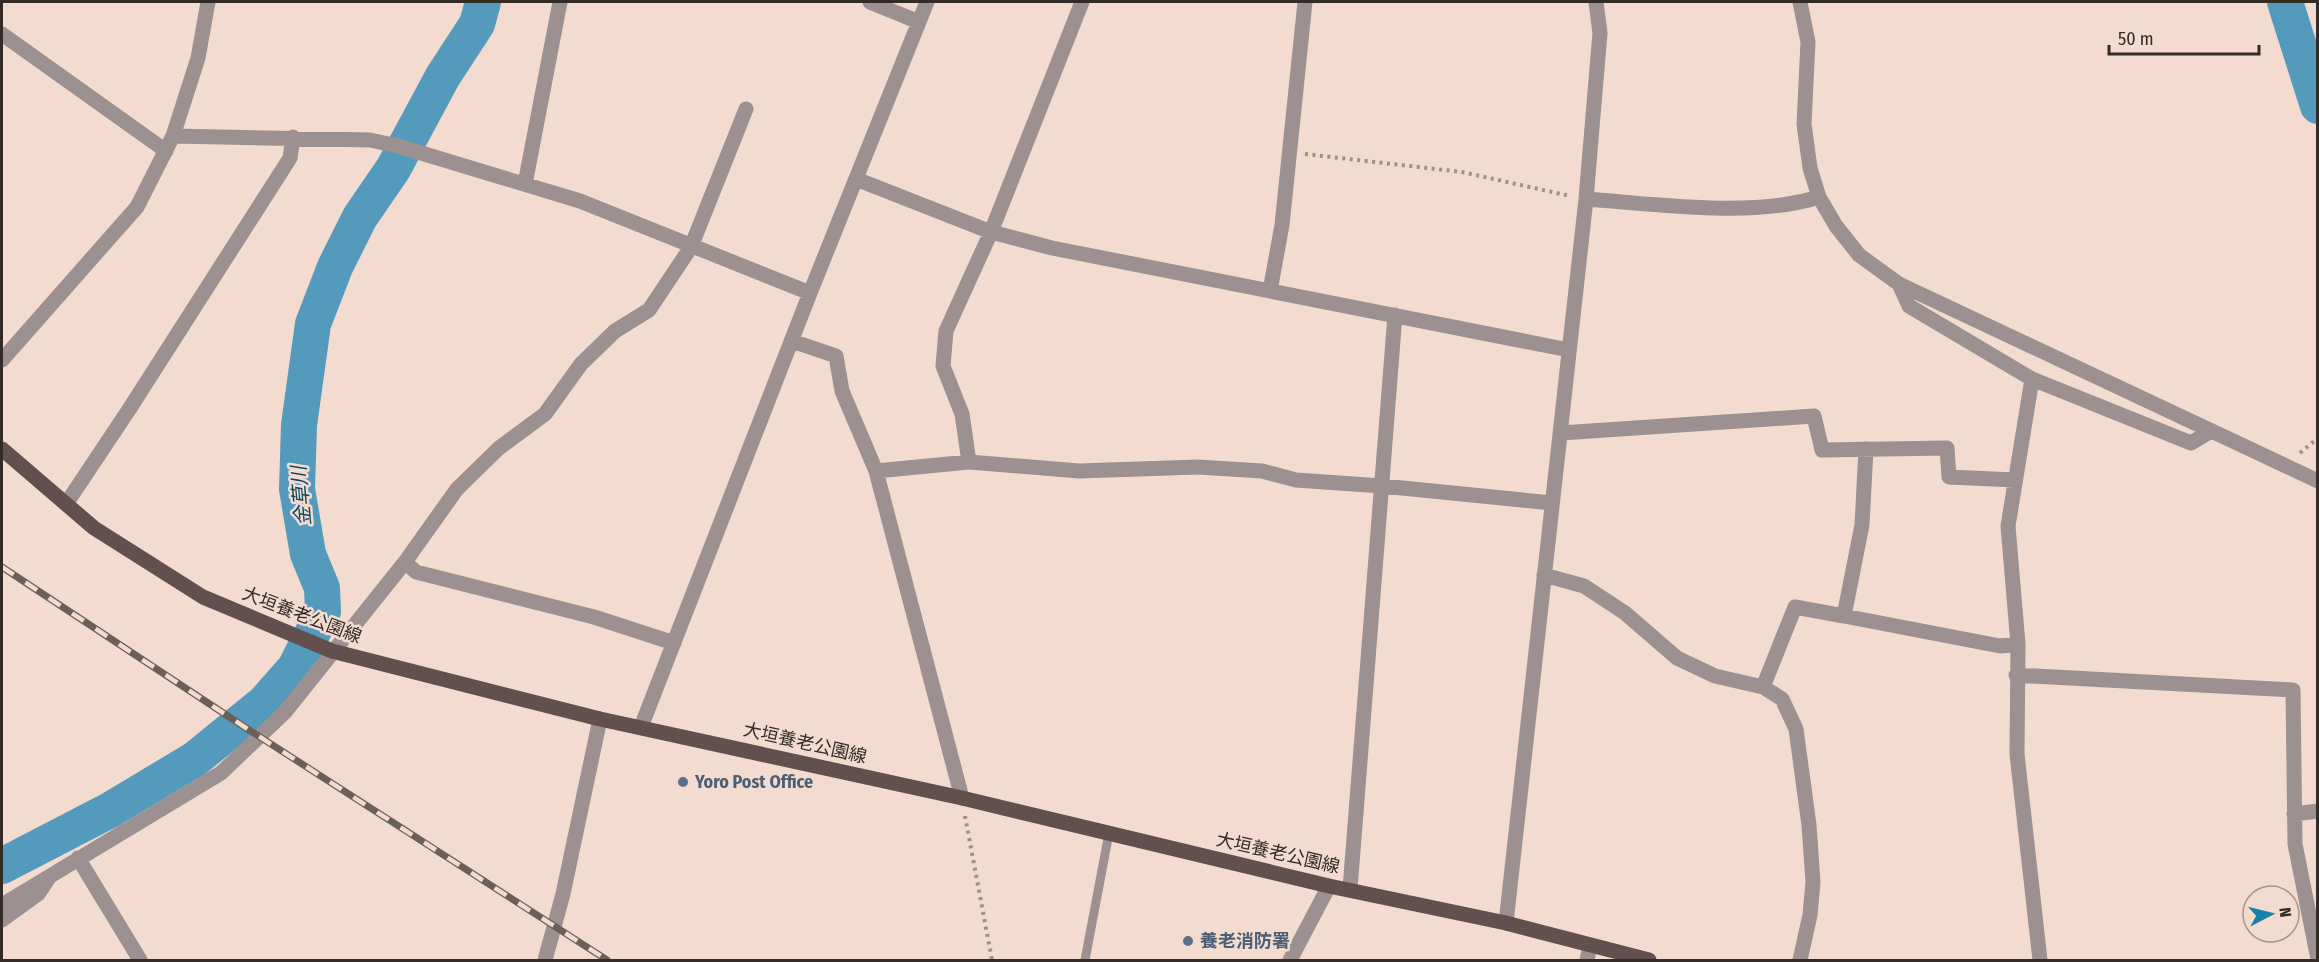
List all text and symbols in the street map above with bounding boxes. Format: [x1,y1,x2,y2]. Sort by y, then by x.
scale bar [2109,18,2259,56]
text: 50 m [2118,28,2154,50]
water label: 金草川 [286,463,316,527]
street label: 大垣養老公園線 [239,582,365,648]
street label: 大垣養老公園線 [741,718,869,768]
place label: Yoro Post Office [694,771,813,793]
marker: Yoro Post Office [676,775,690,789]
street label: 大垣養老公園線 [1214,828,1342,878]
north arrow [2241,884,2301,944]
text: N [2275,906,2295,918]
place label: 養老消防署 [1200,930,1290,952]
marker: 養老消防署 [1181,934,1195,948]

